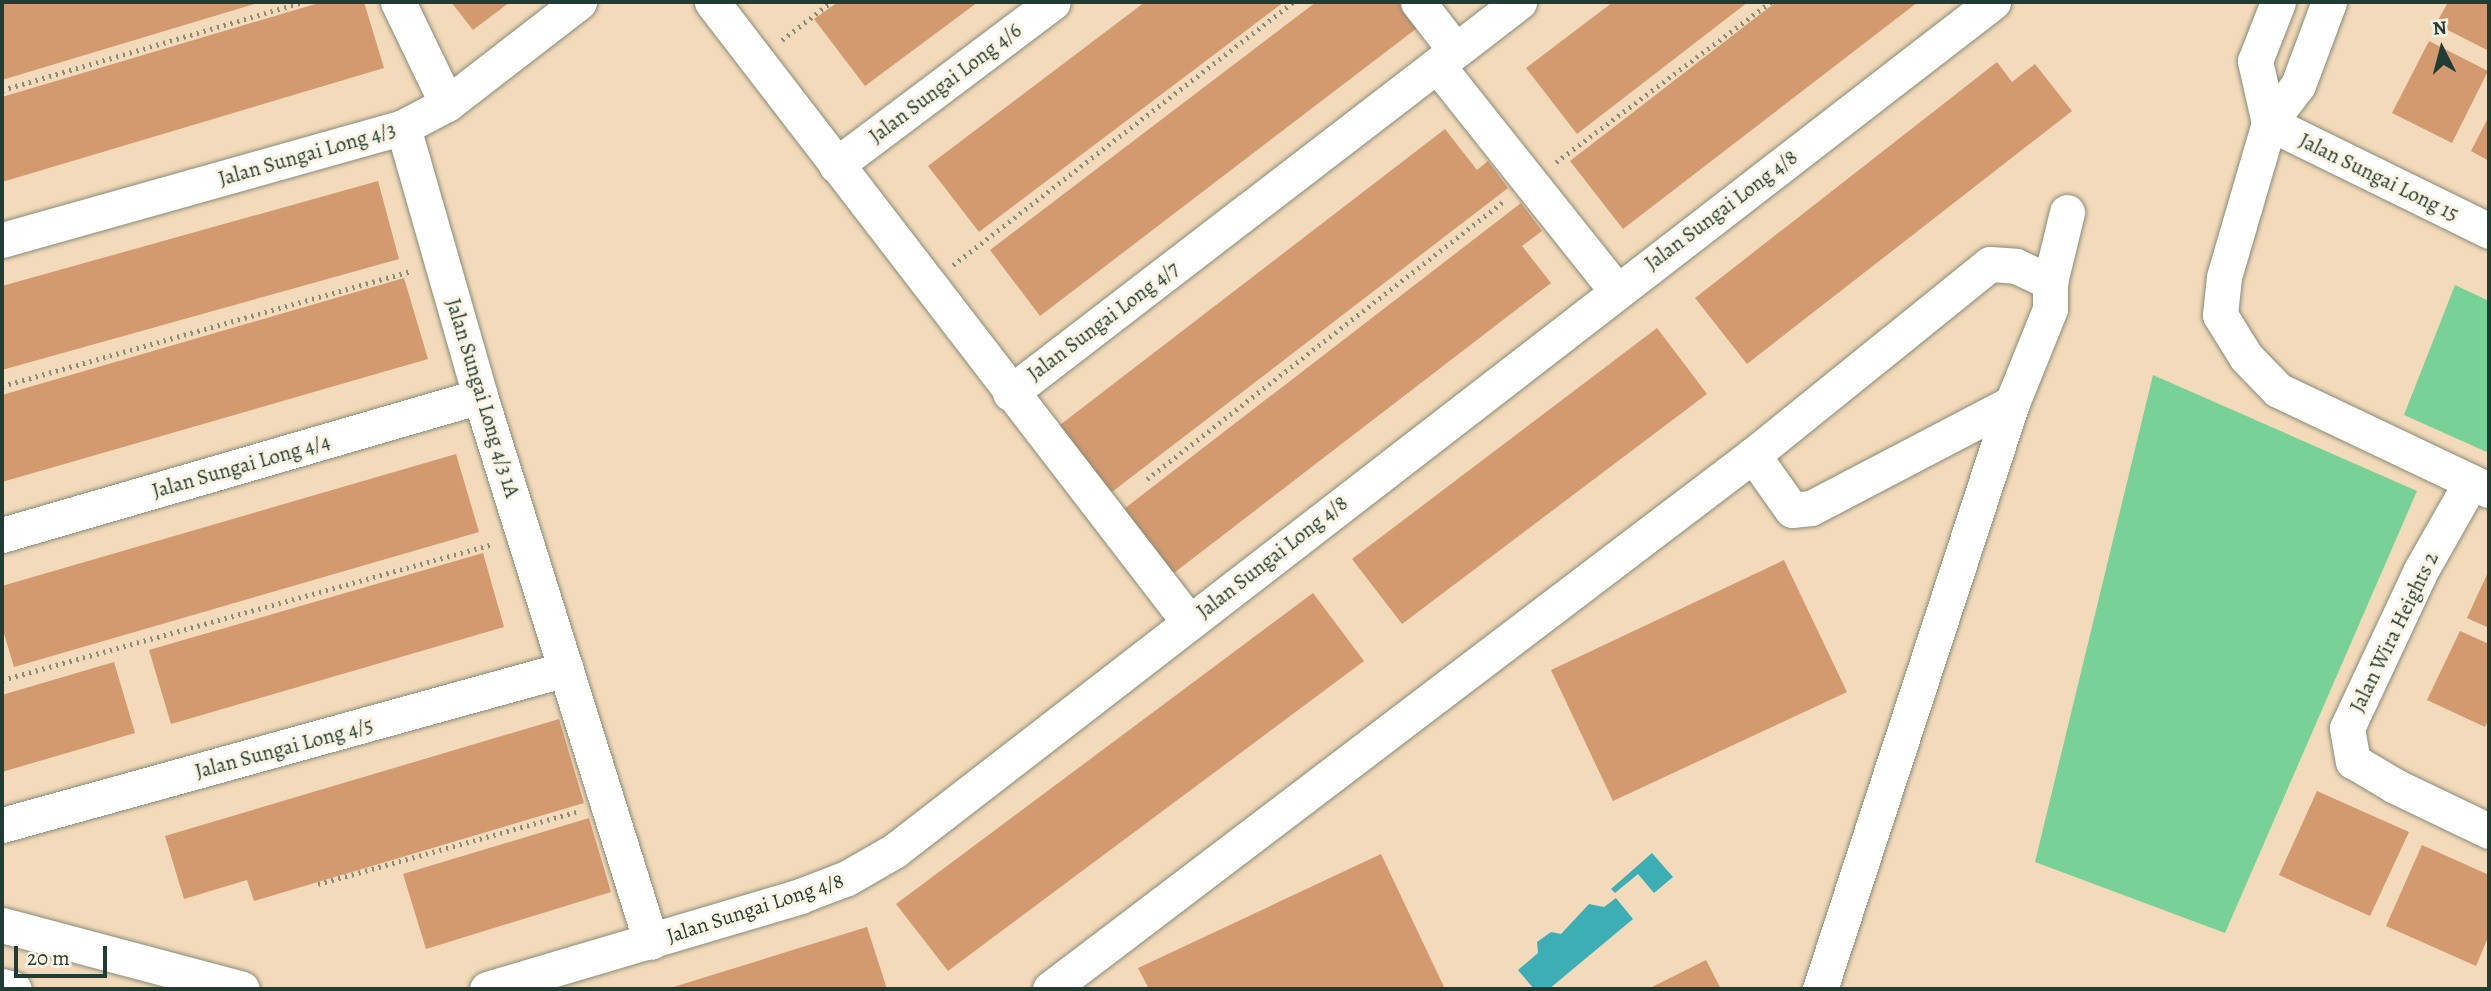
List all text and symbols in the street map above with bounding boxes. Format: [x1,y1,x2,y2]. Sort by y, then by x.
north arrow [2407,14,2477,84]
text: N [2432,14,2448,42]
street label: Jalan Sungai Long 4/6 [864,18,1026,148]
street label: Jalan Sungai Long 4/3 [215,117,399,191]
street label: Jalan Sungai Long 15 [2295,127,2463,227]
street label: Jalan Sungai Long 4/8 [1640,144,1802,276]
street label: Jalan Sungai Long 4/7 [1022,256,1184,386]
street label: Jalan Sungai Long 4/3 1A [441,295,525,501]
street label: Jalan Sungai Long 4/4 [149,429,333,503]
street label: Jalan Sungai Long 4/8 [1192,490,1352,624]
street label: Jalan Wira Heights 2 [2344,548,2444,716]
street label: Jalan Sungai Long 4/5 [192,712,376,784]
street label: Jalan Sungai Long 4/8 [663,867,847,949]
scale bar [18,932,110,976]
text: 20 m [27,944,70,972]

